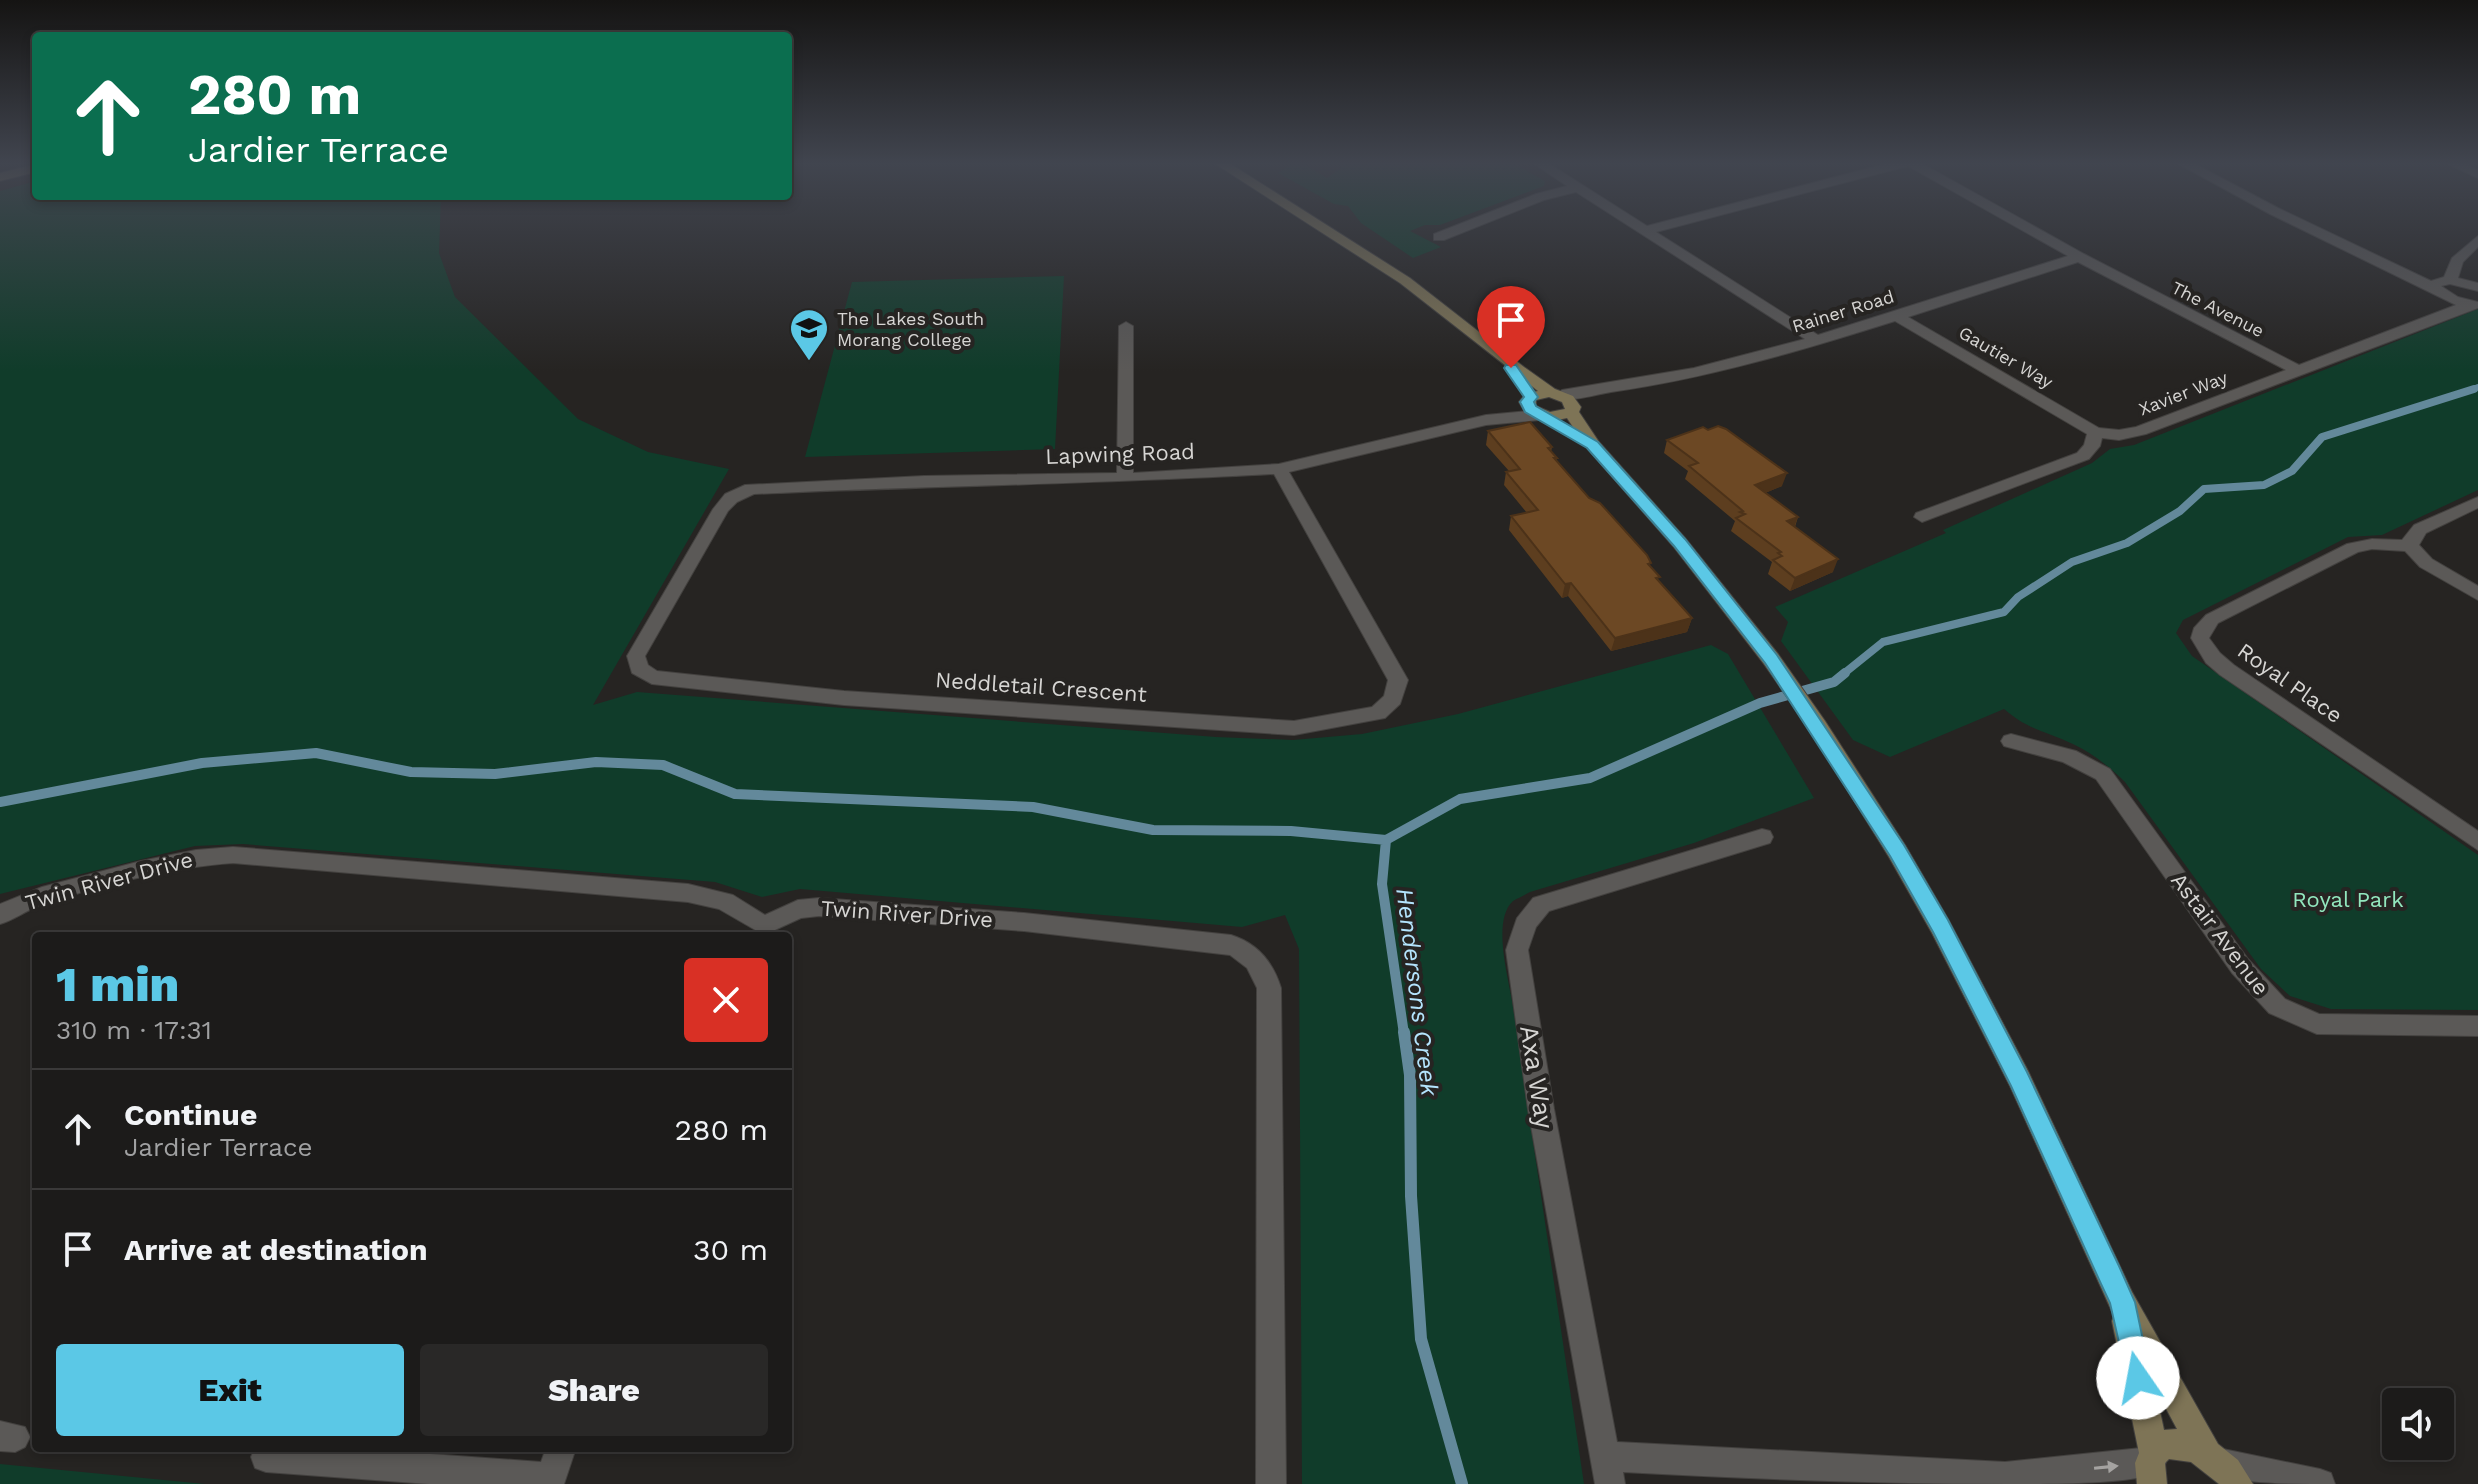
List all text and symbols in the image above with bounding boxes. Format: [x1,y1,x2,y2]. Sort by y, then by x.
text: 280 m [188,62,361,128]
icon: ahead [56,64,160,168]
text: Jardier Terrace [188,129,449,171]
street label: The Avenue [2168,277,2268,341]
pin [1477,286,1545,368]
street label: Rainer Road [1789,286,1897,336]
icon: arrive [1489,298,1533,342]
school or university icon: The Lakes South Morang College [788,307,830,362]
place label: The Lakes South Morang College [837,308,984,350]
street label: Gautier Way [1955,322,2057,393]
street label: Xavier Way [2136,366,2231,420]
street label: Lapwing Road [1045,439,1195,469]
street label: Royal Place [2233,638,2347,728]
street label: Neddletail Crescent [934,667,1148,707]
street label: Twin River Drive [22,847,196,915]
street label: Astair Avenue [2166,868,2274,1000]
water label: Hendersons Creek [1390,887,1444,1098]
park label: Royal Park [2292,887,2404,912]
street label: Twin River Drive [820,896,994,932]
text: 1 min [56,956,179,1013]
button: close [684,958,768,1042]
text: 310 m · 17:31 [56,1015,212,1045]
street label: Axa Way [1514,1023,1560,1131]
text: Continue [124,1097,257,1132]
icon: ahead [56,1107,100,1151]
text: 280 m [675,1112,768,1147]
text: Jardier Terrace [124,1132,313,1162]
icon: arrive [56,1227,100,1271]
text: Arrive at destination [124,1232,428,1267]
text: 30 m [693,1232,768,1267]
position arrow [2096,1336,2180,1420]
button: Exit [56,1344,404,1436]
button: Share [420,1344,768,1436]
map controls [2382,1388,2454,1460]
button: sound [2382,1388,2454,1460]
one-way arrow [2094,1460,2119,1473]

